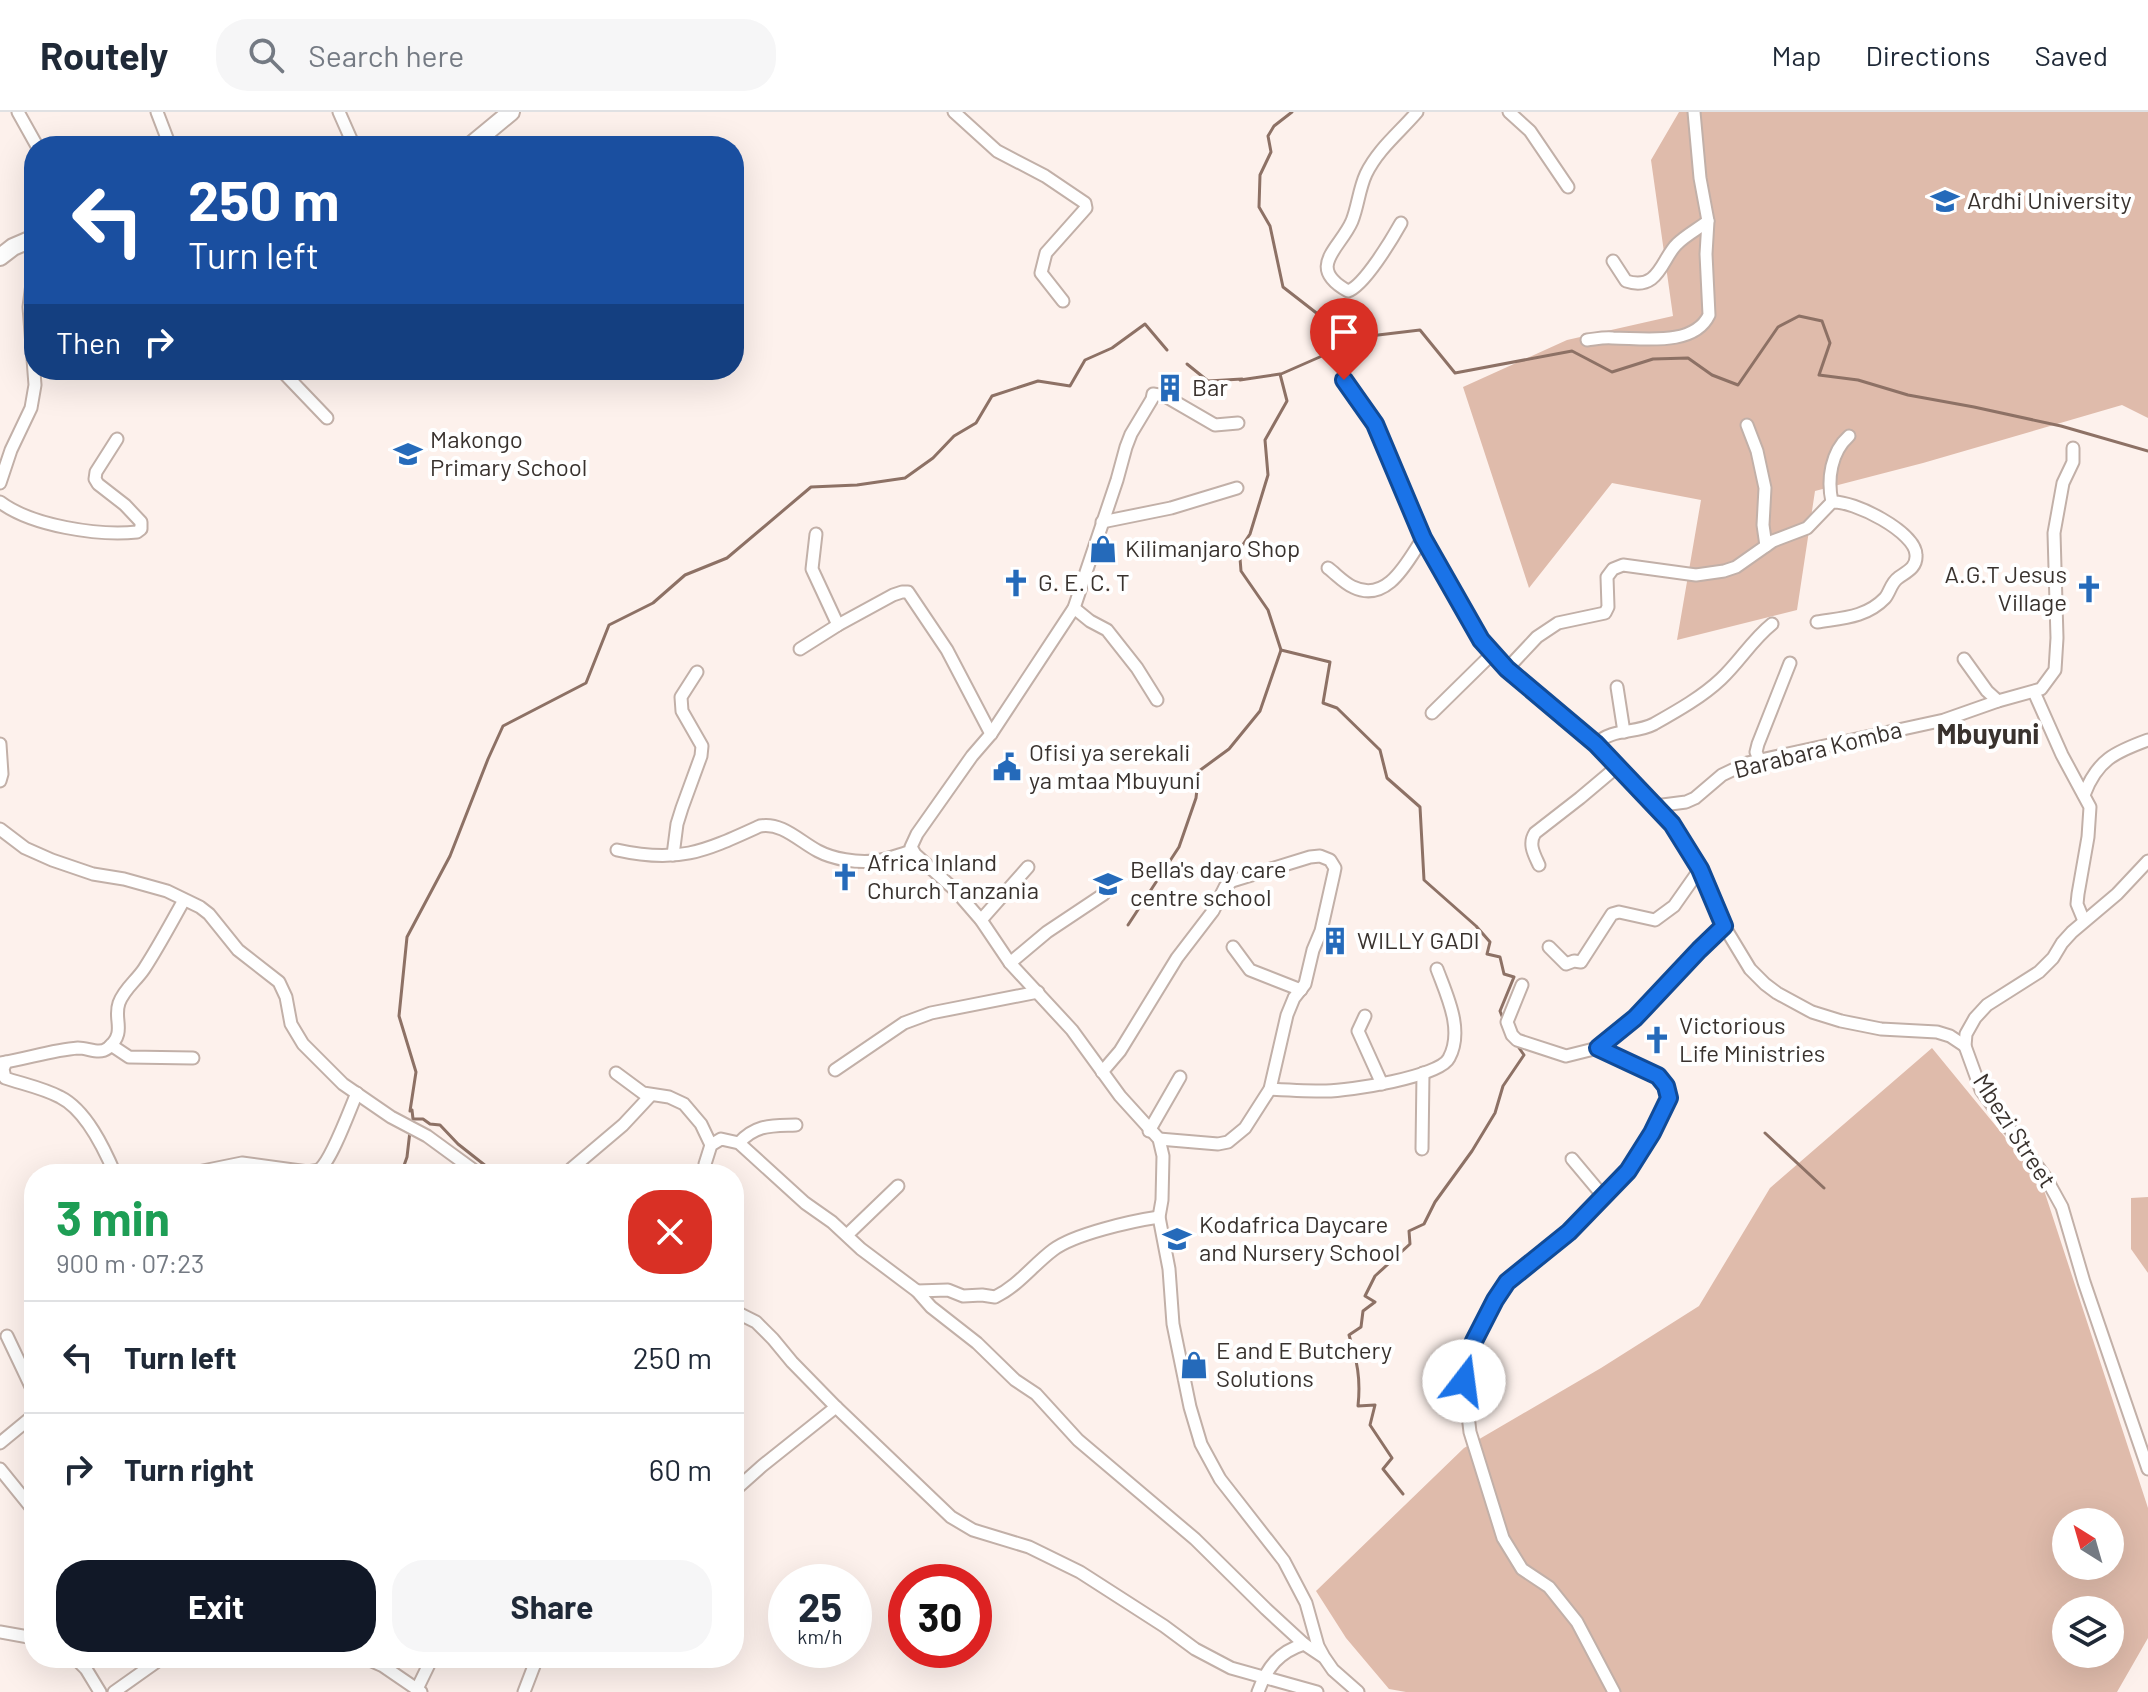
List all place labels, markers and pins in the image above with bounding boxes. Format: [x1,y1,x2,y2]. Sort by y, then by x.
place label: Ardhi University [1967,185,2132,214]
school or university icon: Ardhi University [1930,186,1960,216]
pin [1310,298,1378,380]
place label: Bar [1192,372,1228,401]
building icon: Bar [1155,373,1185,403]
place label: Makongo Primary School [430,424,587,481]
school or university icon: Makongo Primary School [393,439,423,469]
place label: Kilimanjaro Shop [1125,533,1300,562]
shop icon: Kilimanjaro Shop [1088,534,1118,564]
place label: A.G.T Jesus Village [1944,559,2067,616]
place label: G. E. C. T [1038,567,1130,596]
church icon: G. E. C. T [1001,568,1031,598]
church icon: A.G.T Jesus Village [2074,574,2104,604]
place label: Ofisi ya serekali ya mtaa Mbuyuni [1029,737,1201,794]
public building icon: Ofisi ya serekali ya mtaa Mbuyuni [992,752,1022,782]
place label: Africa Inland Church Tanzania [867,847,1039,904]
place label: Bella's day care centre school [1130,854,1287,911]
church icon: Africa Inland Church Tanzania [830,862,860,892]
school or university icon: Bella's day care centre school [1093,869,1123,899]
place label: WILLY GADI [1357,925,1480,954]
building icon: WILLY GADI [1320,926,1350,956]
place label: Victorious Life Ministries [1679,1010,1825,1067]
church icon: Victorious Life Ministries [1642,1025,1672,1055]
place label: Kodafrica Daycare and Nursery School [1199,1209,1400,1266]
school or university icon: Kodafrica Daycare and Nursery School [1162,1224,1192,1254]
place label: E and E Butchery Solutions [1216,1335,1392,1392]
shop icon: E and E Butchery Solutions [1179,1350,1209,1380]

